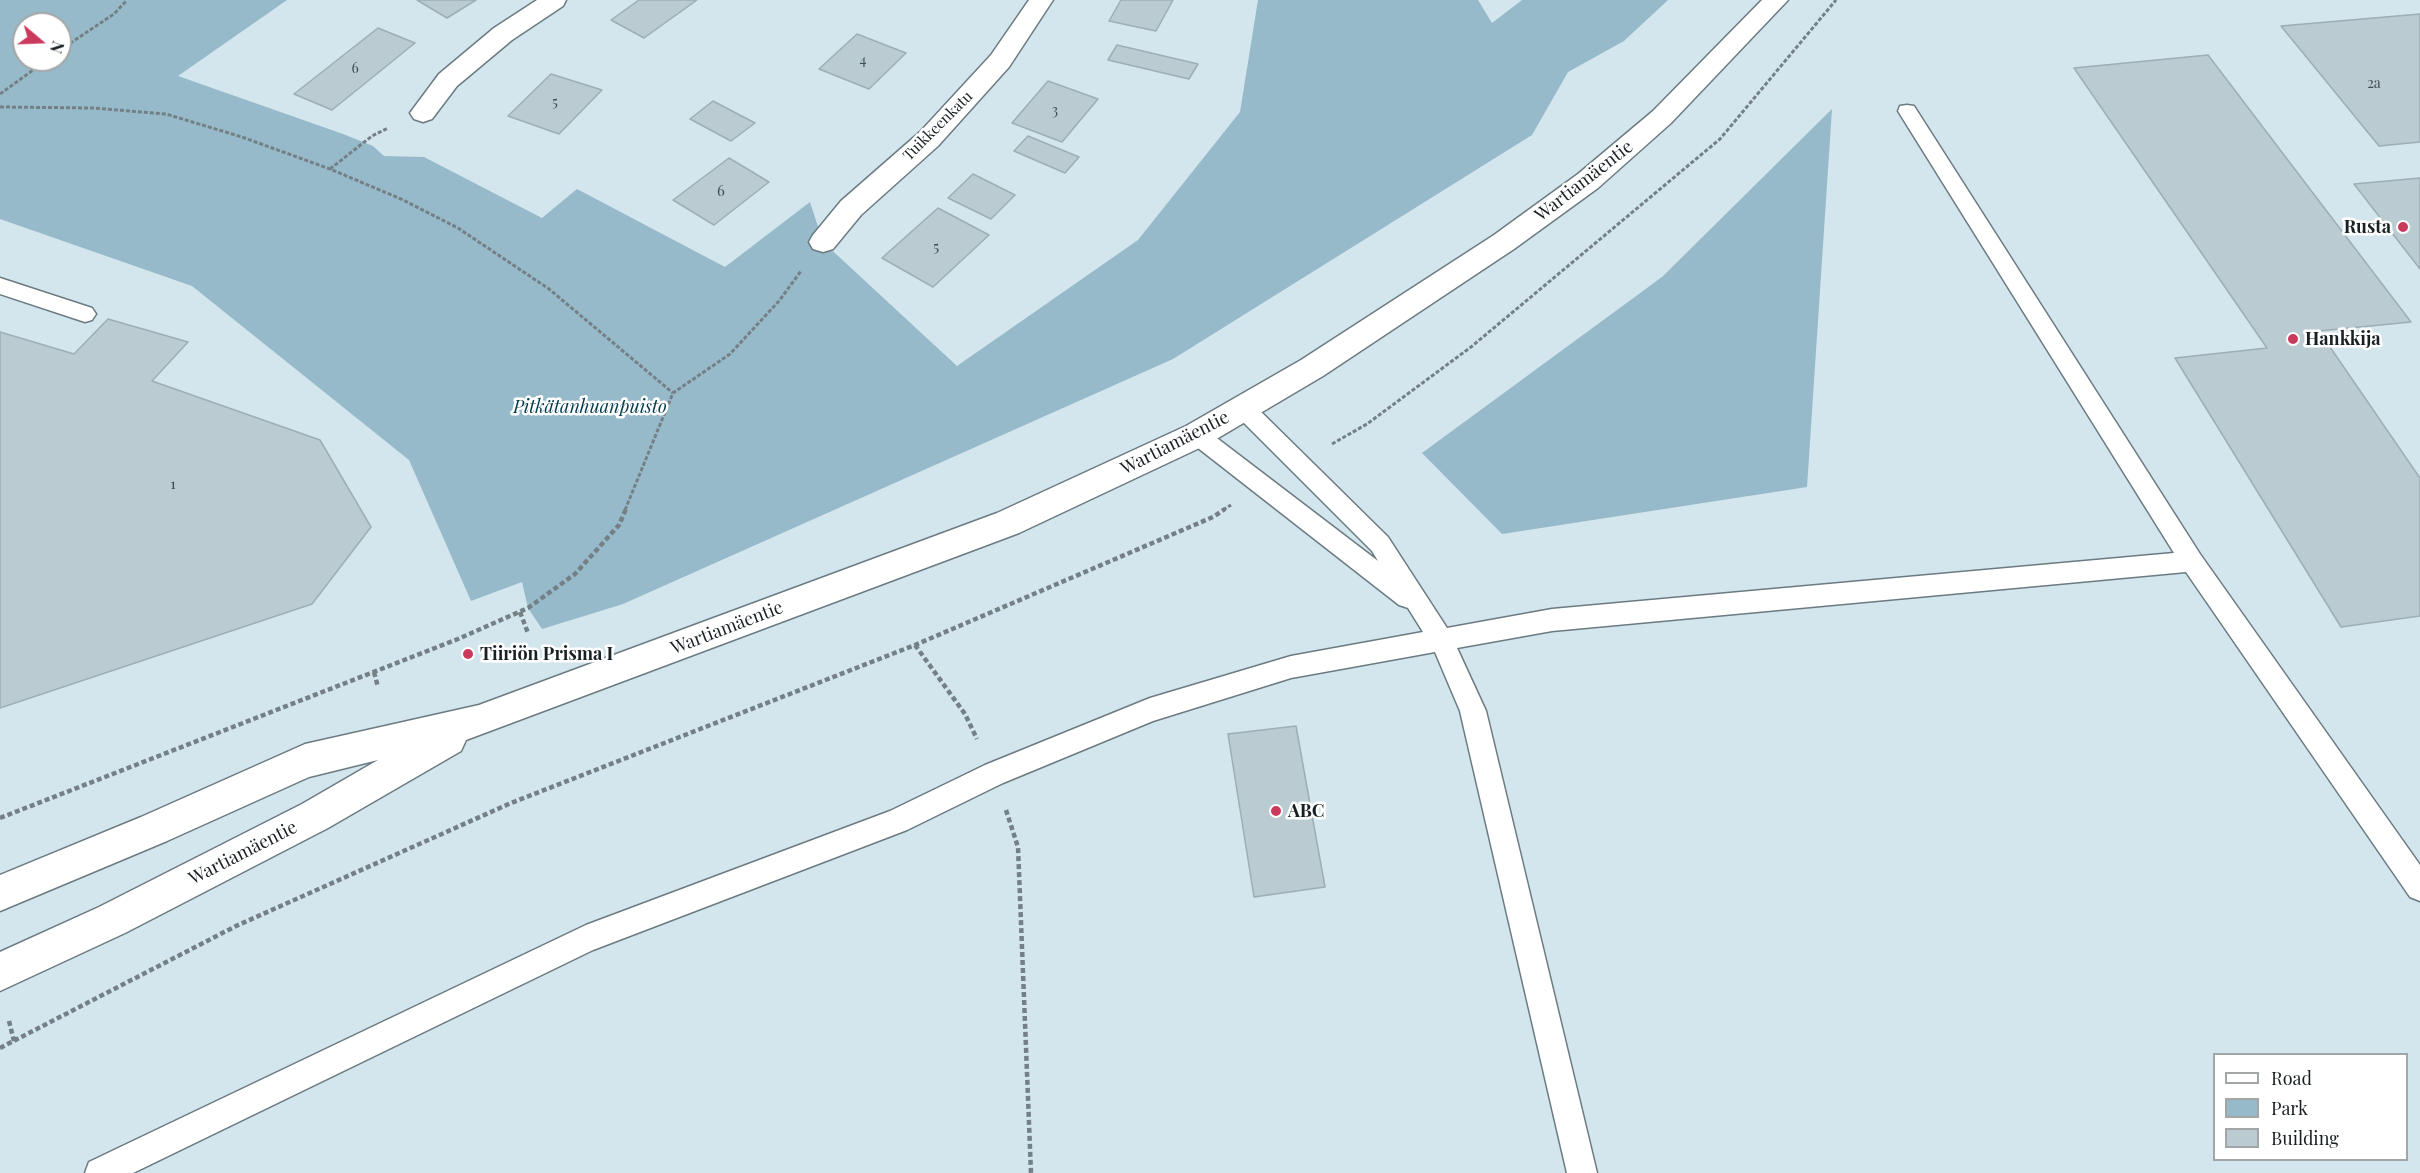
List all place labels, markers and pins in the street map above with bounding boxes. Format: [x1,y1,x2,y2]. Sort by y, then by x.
place label: Rusta [2344,216,2391,238]
marker: Rusta [2396,220,2410,234]
place label: Hankkija [2305,328,2381,350]
marker: Hankkija [2286,332,2300,346]
place label: Tiiriön Prisma I [480,643,613,665]
marker: Tiiriön Prisma I [461,647,475,661]
place label: ABC [1288,800,1324,822]
marker: ABC [1269,804,1283,818]

